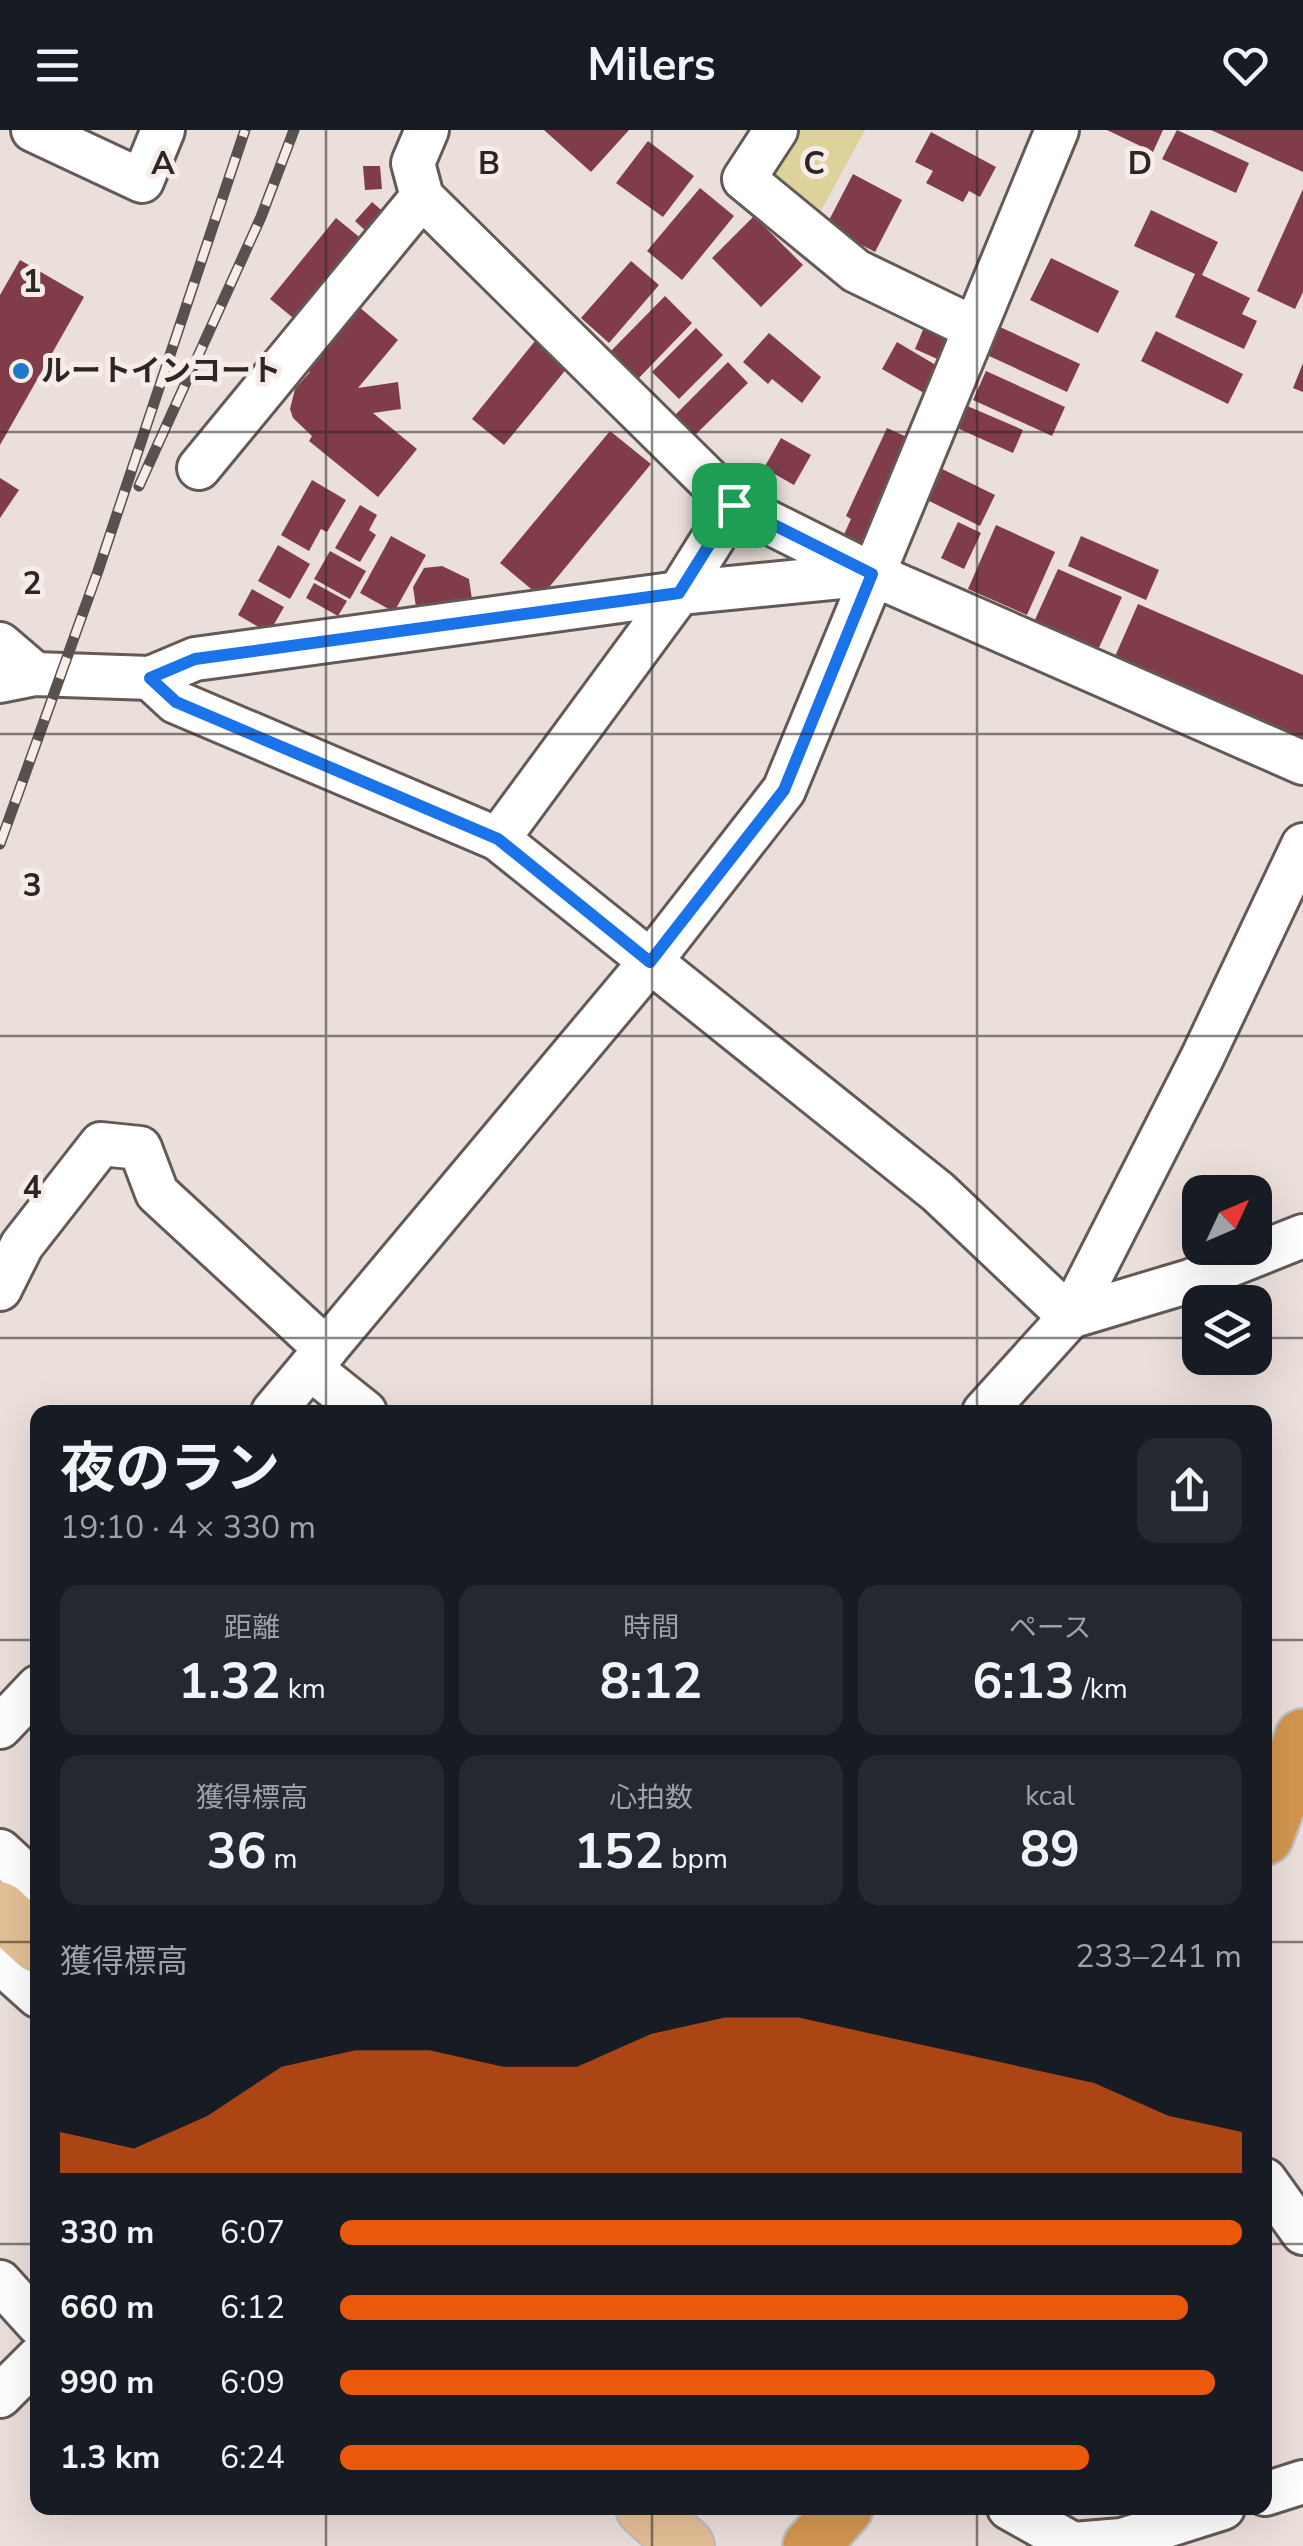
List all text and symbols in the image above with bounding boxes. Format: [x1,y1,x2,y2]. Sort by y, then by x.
text: Milers [587,35,716,96]
icon: menu [30,38,85,93]
icon: heart [1218,38,1273,93]
text: A [151,142,175,185]
text: B [478,142,500,185]
text: C [803,142,825,185]
text: D [1128,142,1152,185]
text: 1 [22,260,42,303]
place label: ルートインコート [41,351,281,392]
marker: ルートインコート [10,360,32,382]
pin [692,463,777,548]
icon: arrive [707,478,762,533]
text: 2 [22,562,42,605]
text: 3 [22,864,42,907]
text: 4 [22,1166,42,1209]
north arrow [1182,1175,1272,1265]
map controls [1182,1175,1272,1375]
button: layers [1182,1285,1272,1375]
text: 夜のラン [60,1431,280,1506]
button: share [1137,1438,1242,1543]
text: 19:10 · 4 × 330 m [60,1506,316,1549]
text: 距離 [224,1609,280,1647]
text: 時間 [623,1609,679,1647]
text: ペース [1009,1609,1091,1647]
text: 1.32 [178,1647,281,1716]
text: 8:12 [600,1647,702,1716]
text: 6:13 [972,1647,1075,1716]
text: km [281,1670,326,1708]
text: /km [1075,1670,1128,1708]
text: kcal [1025,1777,1075,1815]
text: 獲得標高 [196,1779,308,1817]
text: 心拍数 [609,1779,693,1817]
text: 89 [1020,1815,1080,1884]
text: 36 [206,1817,266,1886]
text: 152 [574,1817,664,1886]
text: m [266,1840,298,1878]
text: bpm [664,1840,728,1878]
text: 233–241 m [1075,1935,1242,1978]
text: 獲得標高 [60,1940,188,1983]
text: 330 m [60,2211,154,2254]
text: 6:07 [220,2211,285,2254]
text: 660 m [60,2286,154,2329]
text: 6:12 [220,2286,285,2329]
text: 990 m [60,2361,154,2404]
text: 6:09 [220,2361,285,2404]
text: 1.3 km [60,2436,160,2479]
text: 6:24 [220,2436,285,2479]

